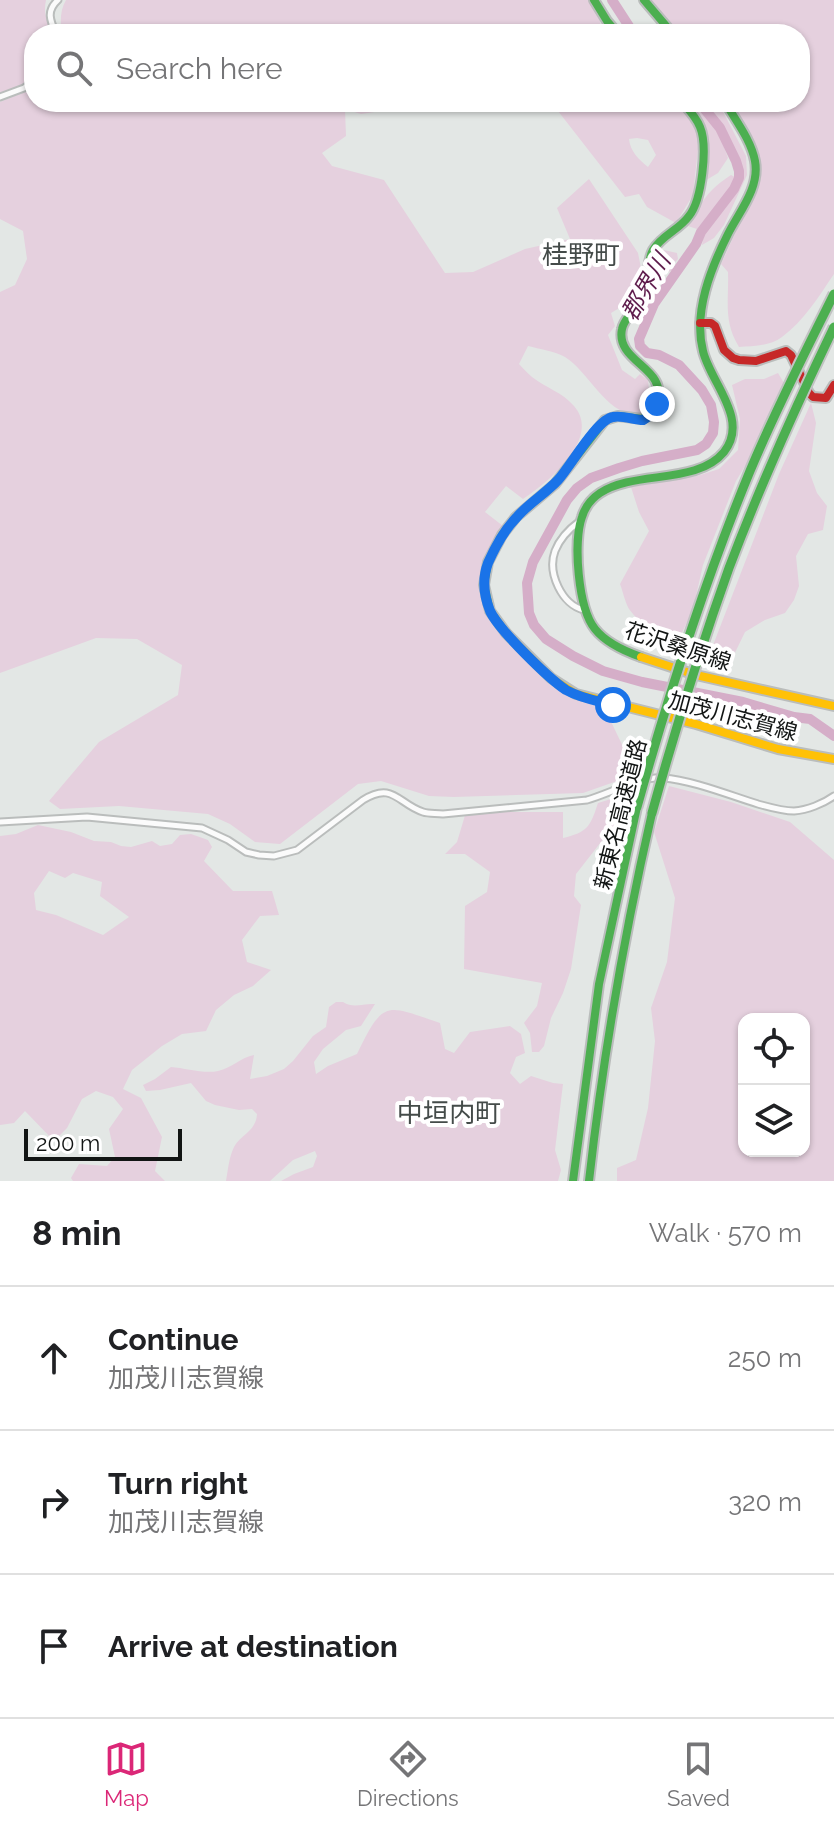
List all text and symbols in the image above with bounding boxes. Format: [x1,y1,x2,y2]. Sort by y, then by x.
search box [24,24,810,112]
icon: search [52,46,96,90]
text: Search here [116,51,283,86]
district label: 桂野町 [542,240,620,270]
water label: 郡界川 [615,246,678,325]
route end [639,386,675,422]
street label: 花沢桑原線 [622,617,734,675]
street label: 加茂川志賀線 [666,686,800,746]
route start [595,687,631,723]
street label: 新東名高速道路 [589,736,651,892]
map controls [738,1013,810,1157]
button: locate [738,1013,810,1085]
button: layers [738,1085,810,1157]
district label: 中垣内町 [397,1098,501,1128]
scale bar [24,1125,182,1161]
text: 200 m [36,1130,100,1156]
text: 8 min [32,1213,122,1253]
text: Walk · 570 m [649,1218,802,1248]
text: Continue [108,1322,239,1357]
icon: ahead [32,1336,76,1380]
text: 250 m [728,1343,802,1373]
text: 加茂川志賀線 [108,1363,264,1393]
text: Turn right [108,1466,248,1501]
icon: right [32,1480,76,1524]
text: 320 m [728,1487,802,1517]
text: 加茂川志賀線 [108,1507,264,1537]
icon: arrive [32,1624,76,1668]
text: Arrive at destination [108,1629,398,1664]
tab: Map [104,1737,149,1811]
tab: Directions [357,1737,459,1811]
tab: Saved [667,1737,730,1811]

